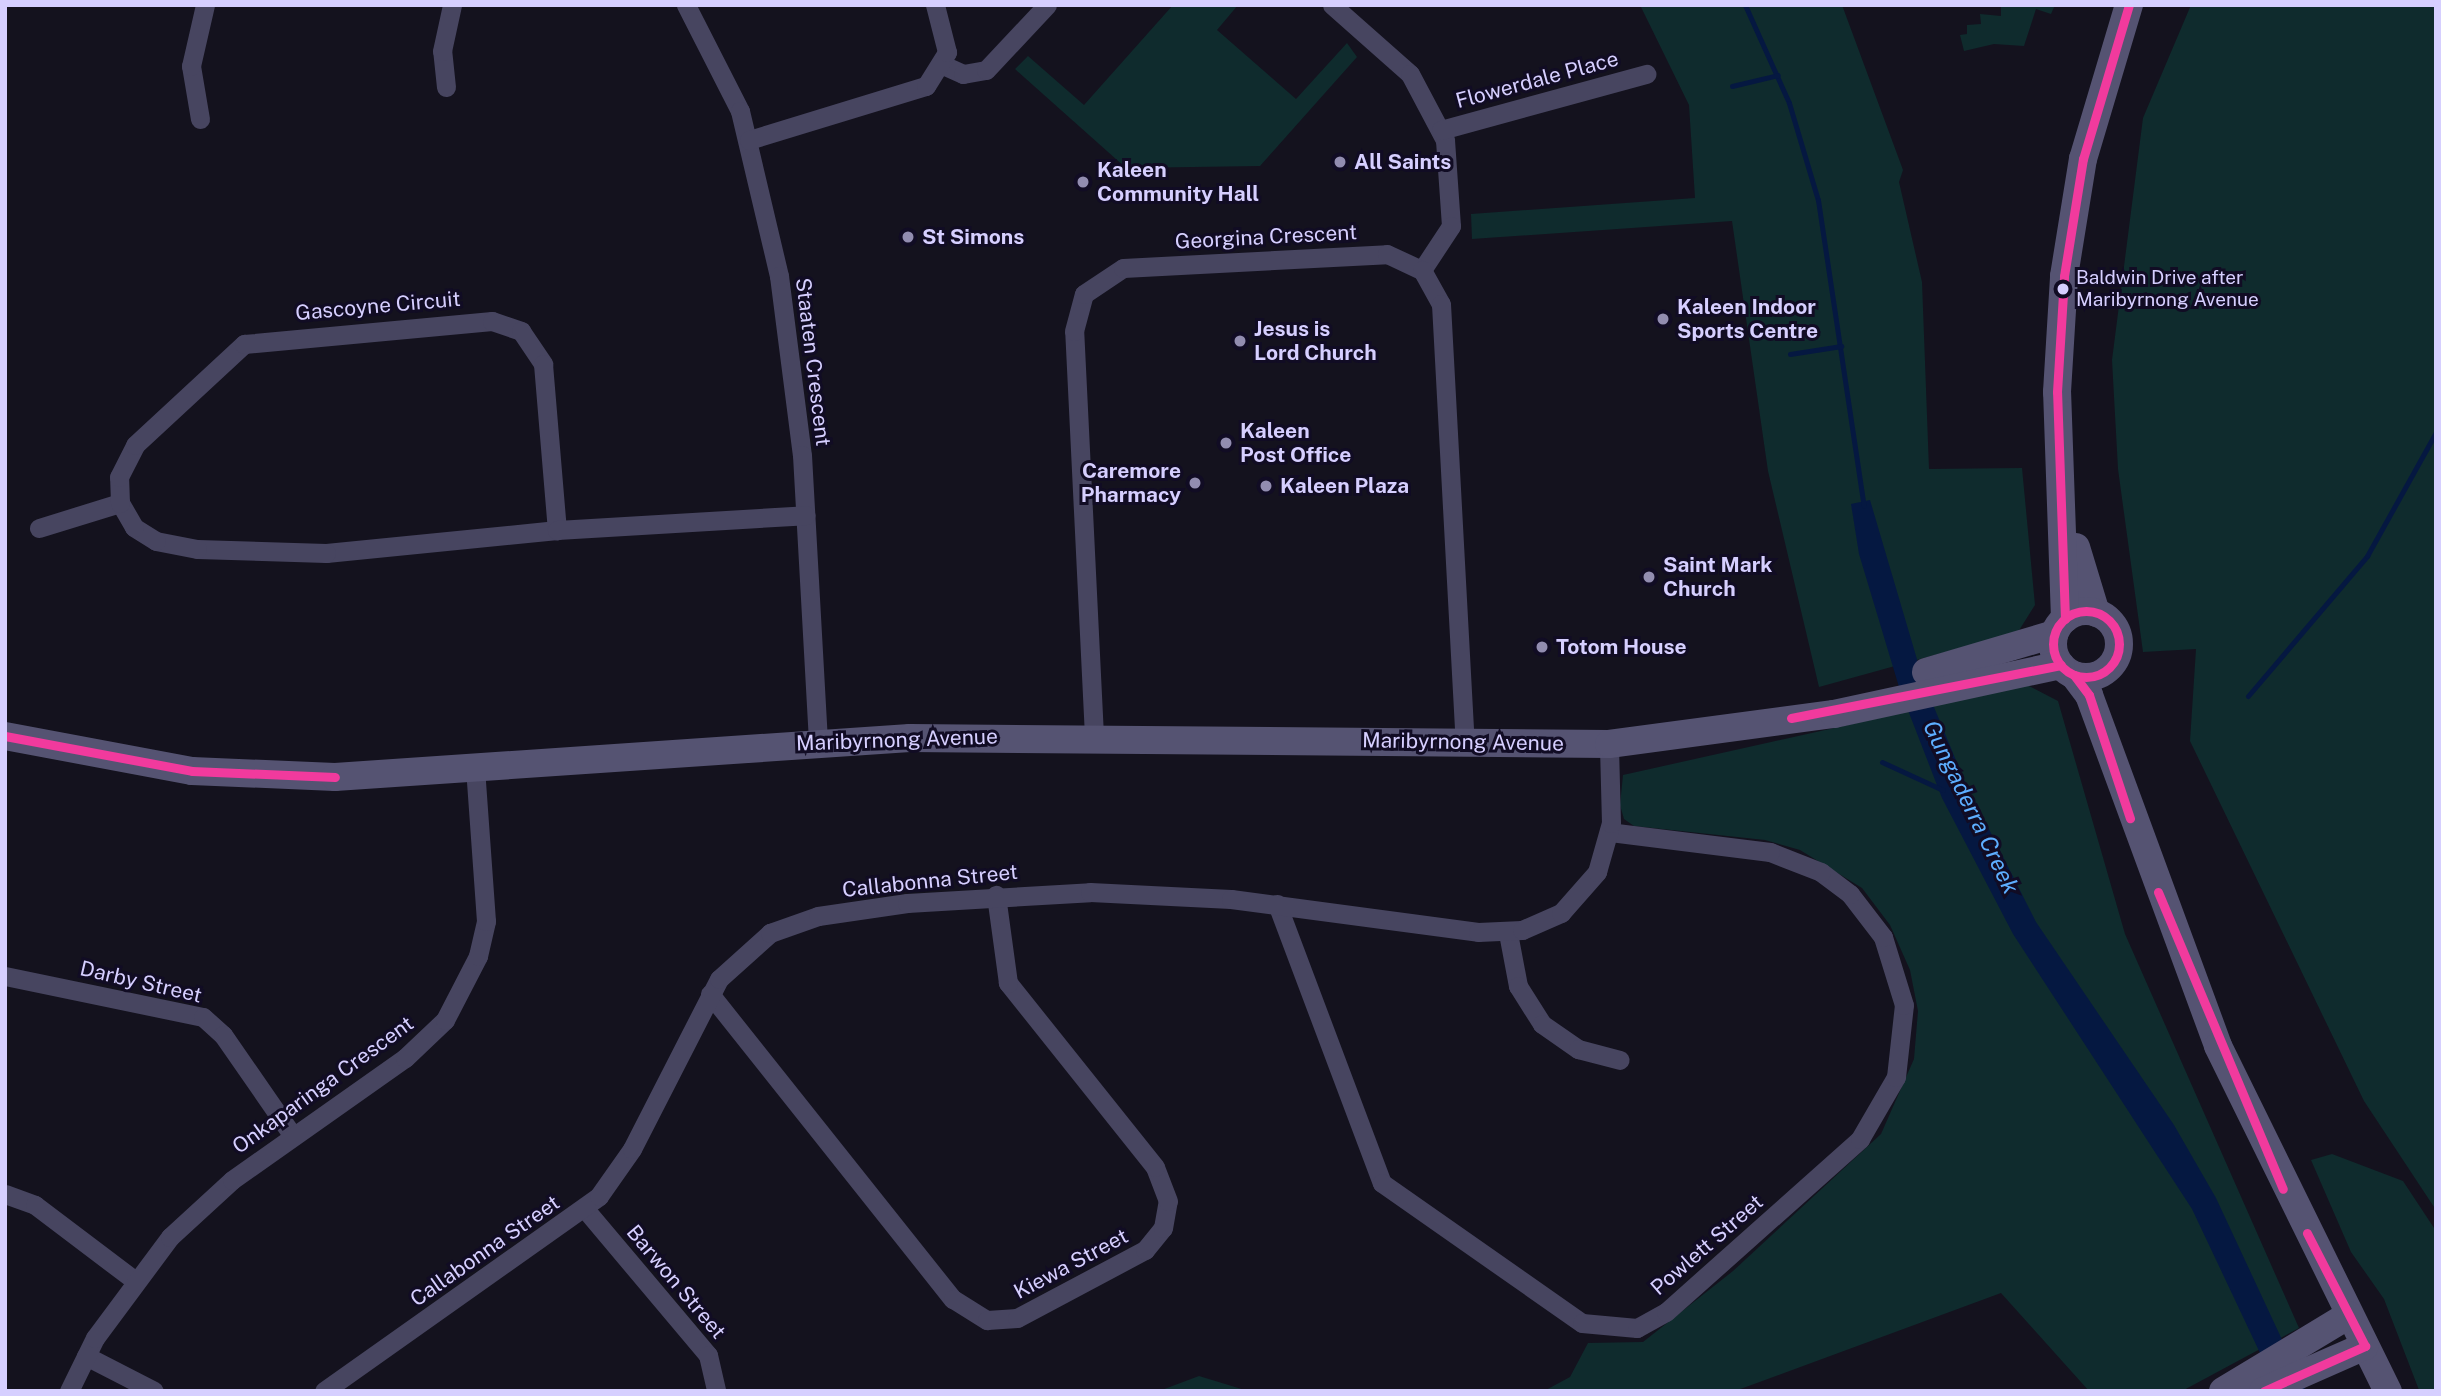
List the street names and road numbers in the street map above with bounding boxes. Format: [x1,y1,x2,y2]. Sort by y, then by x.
street label: Flowerdale Place [1453,46,1621,114]
street label: Georgina Crescent [1174,220,1358,254]
street label: Staaten Crescent [790,276,836,448]
street label: Gascoyne Circuit [294,286,462,326]
street label: Maribyrnong Avenue [796,724,998,756]
street label: Maribyrnong Avenue [1362,728,1564,756]
street label: Callabonna Street [841,859,1019,903]
street label: Darby Street [78,956,204,1008]
street label: Onkaparinga Crescent [228,1011,418,1159]
street label: Powlett Street [1646,1189,1768,1301]
street label: Callabonna Street [405,1190,565,1312]
street label: Barwon Street [621,1220,731,1344]
street label: Kiewa Street [1010,1223,1132,1305]

